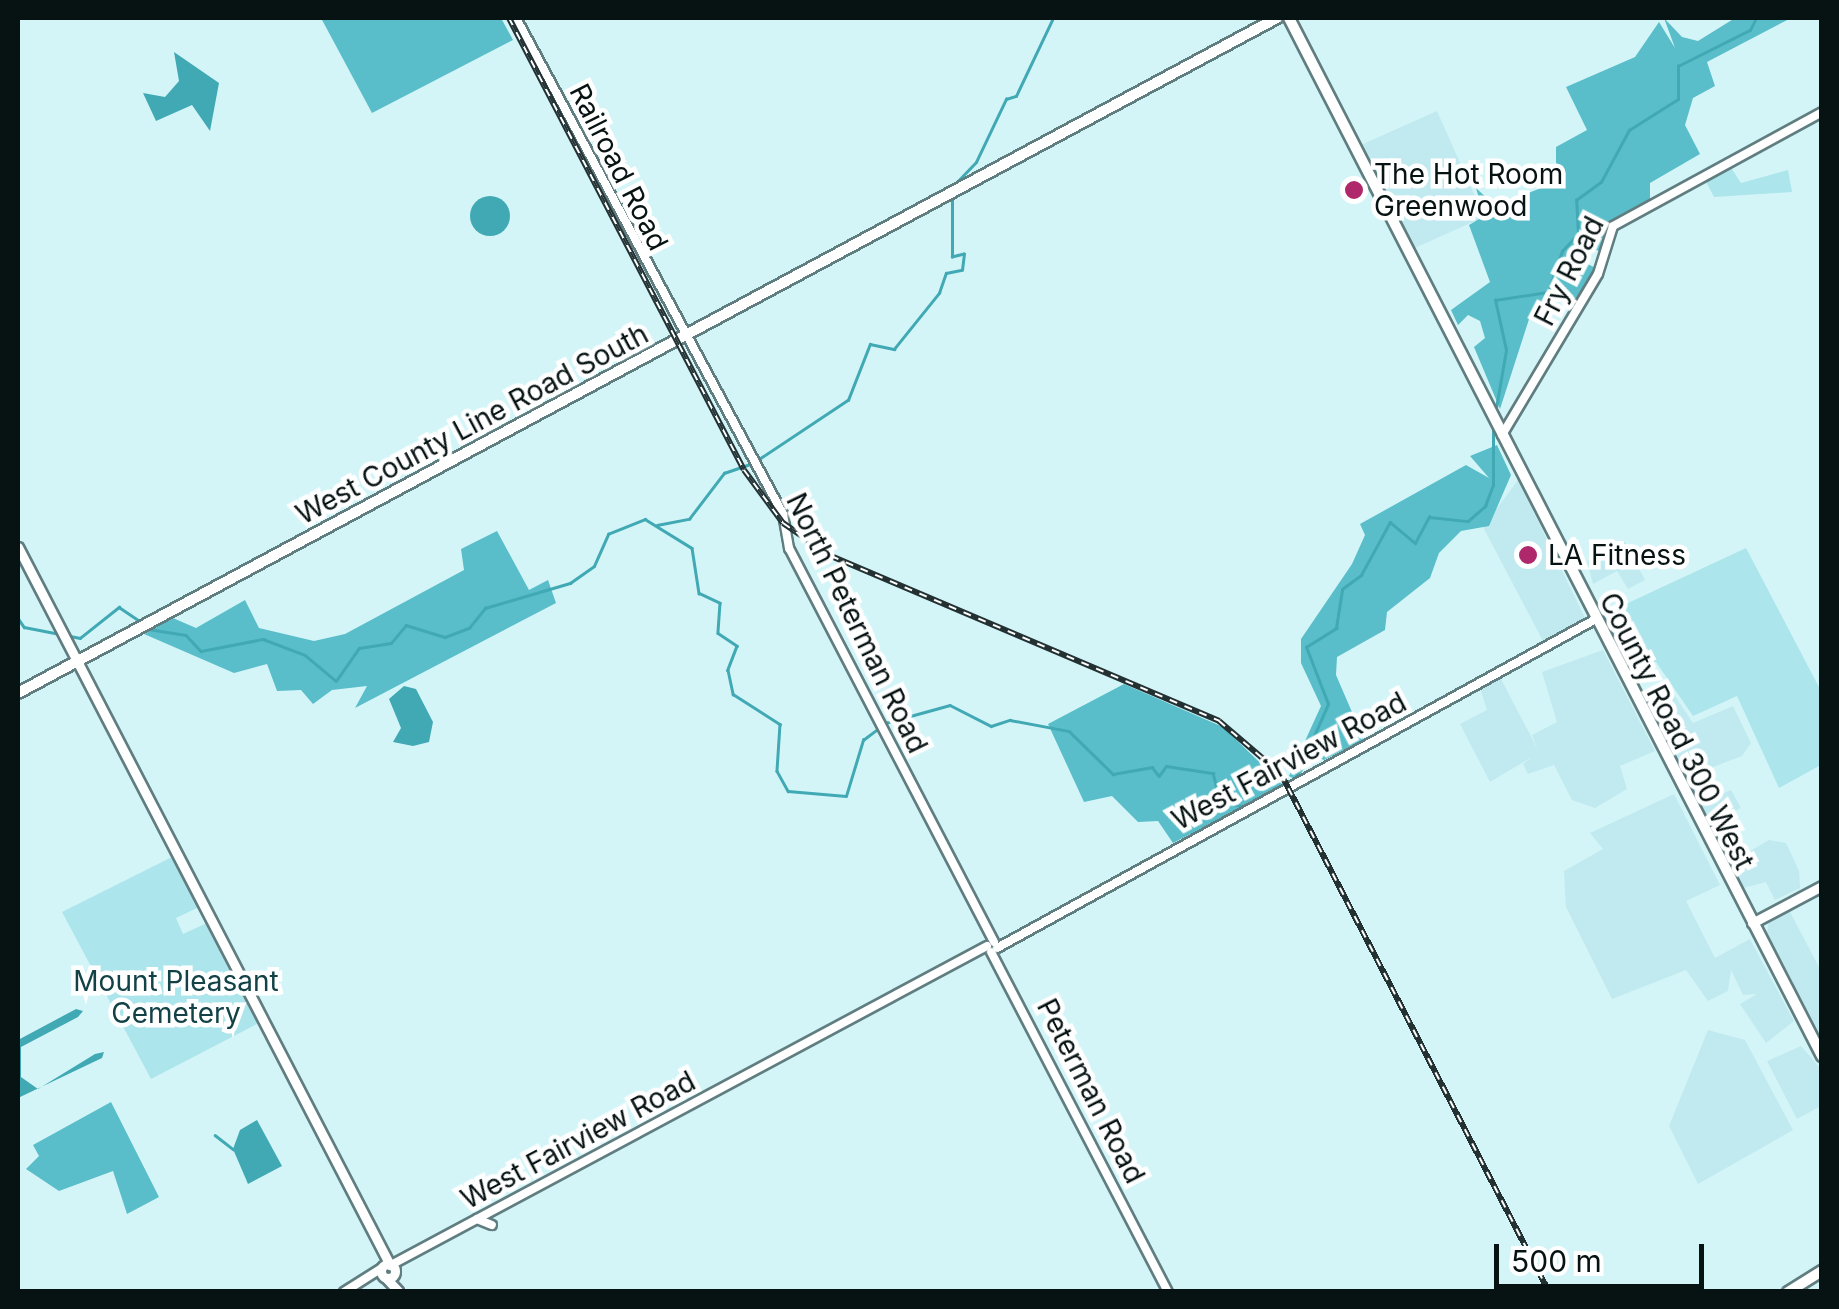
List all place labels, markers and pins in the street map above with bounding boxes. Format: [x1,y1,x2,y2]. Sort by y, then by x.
place label: The Hot Room Greenwood [1374,157,1563,223]
marker: The Hot Room Greenwood [1343,179,1365,201]
place label: LA Fitness [1548,538,1686,572]
marker: LA Fitness [1517,544,1539,566]

